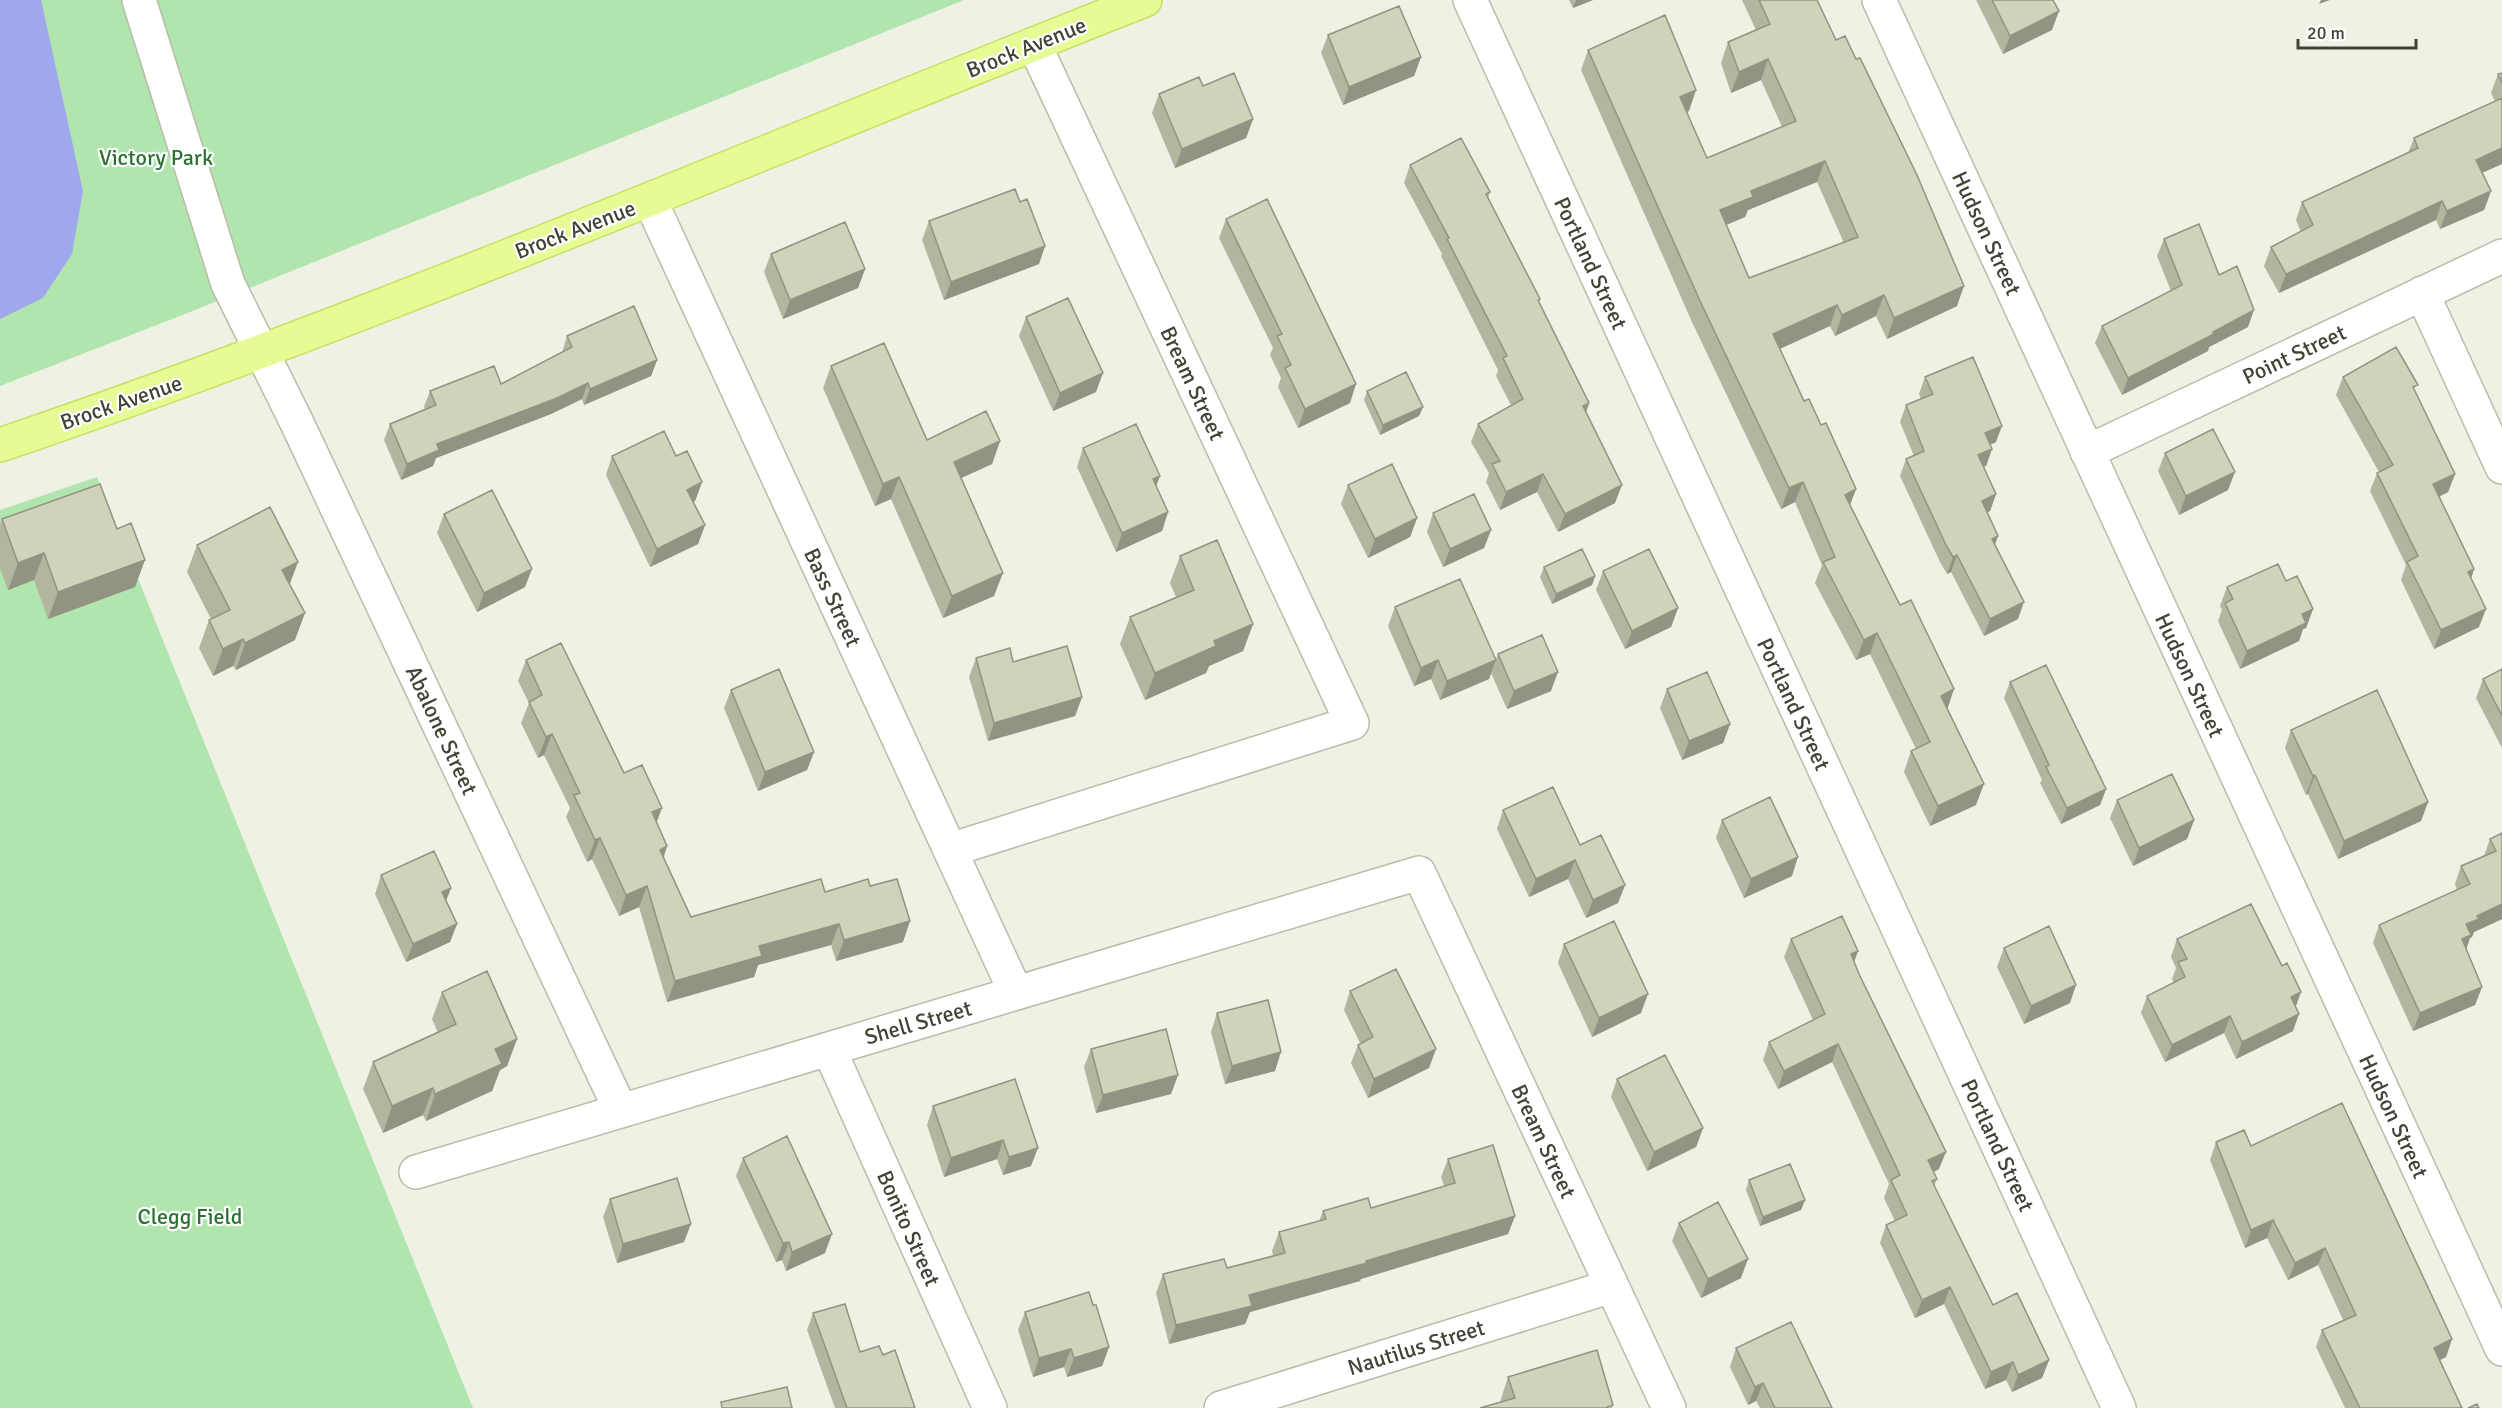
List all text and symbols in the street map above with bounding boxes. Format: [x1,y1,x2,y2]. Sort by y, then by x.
street label: Brock Avenue [962,11,1090,84]
scale bar [2298,12,2416,50]
text: 20 m [2307,22,2345,44]
park label: Victory Park [99,144,213,171]
street label: Hudson Street [1946,167,2027,300]
street label: Portland Street [1548,193,1633,334]
street label: Brock Avenue [511,194,639,265]
street label: Point Street [2238,319,2351,390]
street label: Bream Street [1154,322,1231,445]
street label: Brock Avenue [57,369,186,436]
street label: Bass Street [798,544,867,651]
street label: Hudson Street [2149,609,2230,742]
street label: Portland Street [1751,634,1836,775]
street label: Abalone Street [400,661,483,799]
street label: Shell Street [862,994,975,1051]
street label: Hudson Street [2353,1050,2434,1183]
street label: Portland Street [1955,1075,2040,1216]
street label: Bream Street [1505,1080,1582,1203]
street label: Bonito Street [871,1166,946,1290]
park label: Clegg Field [137,1203,243,1230]
street label: Nautilus Street [1344,1314,1488,1381]

